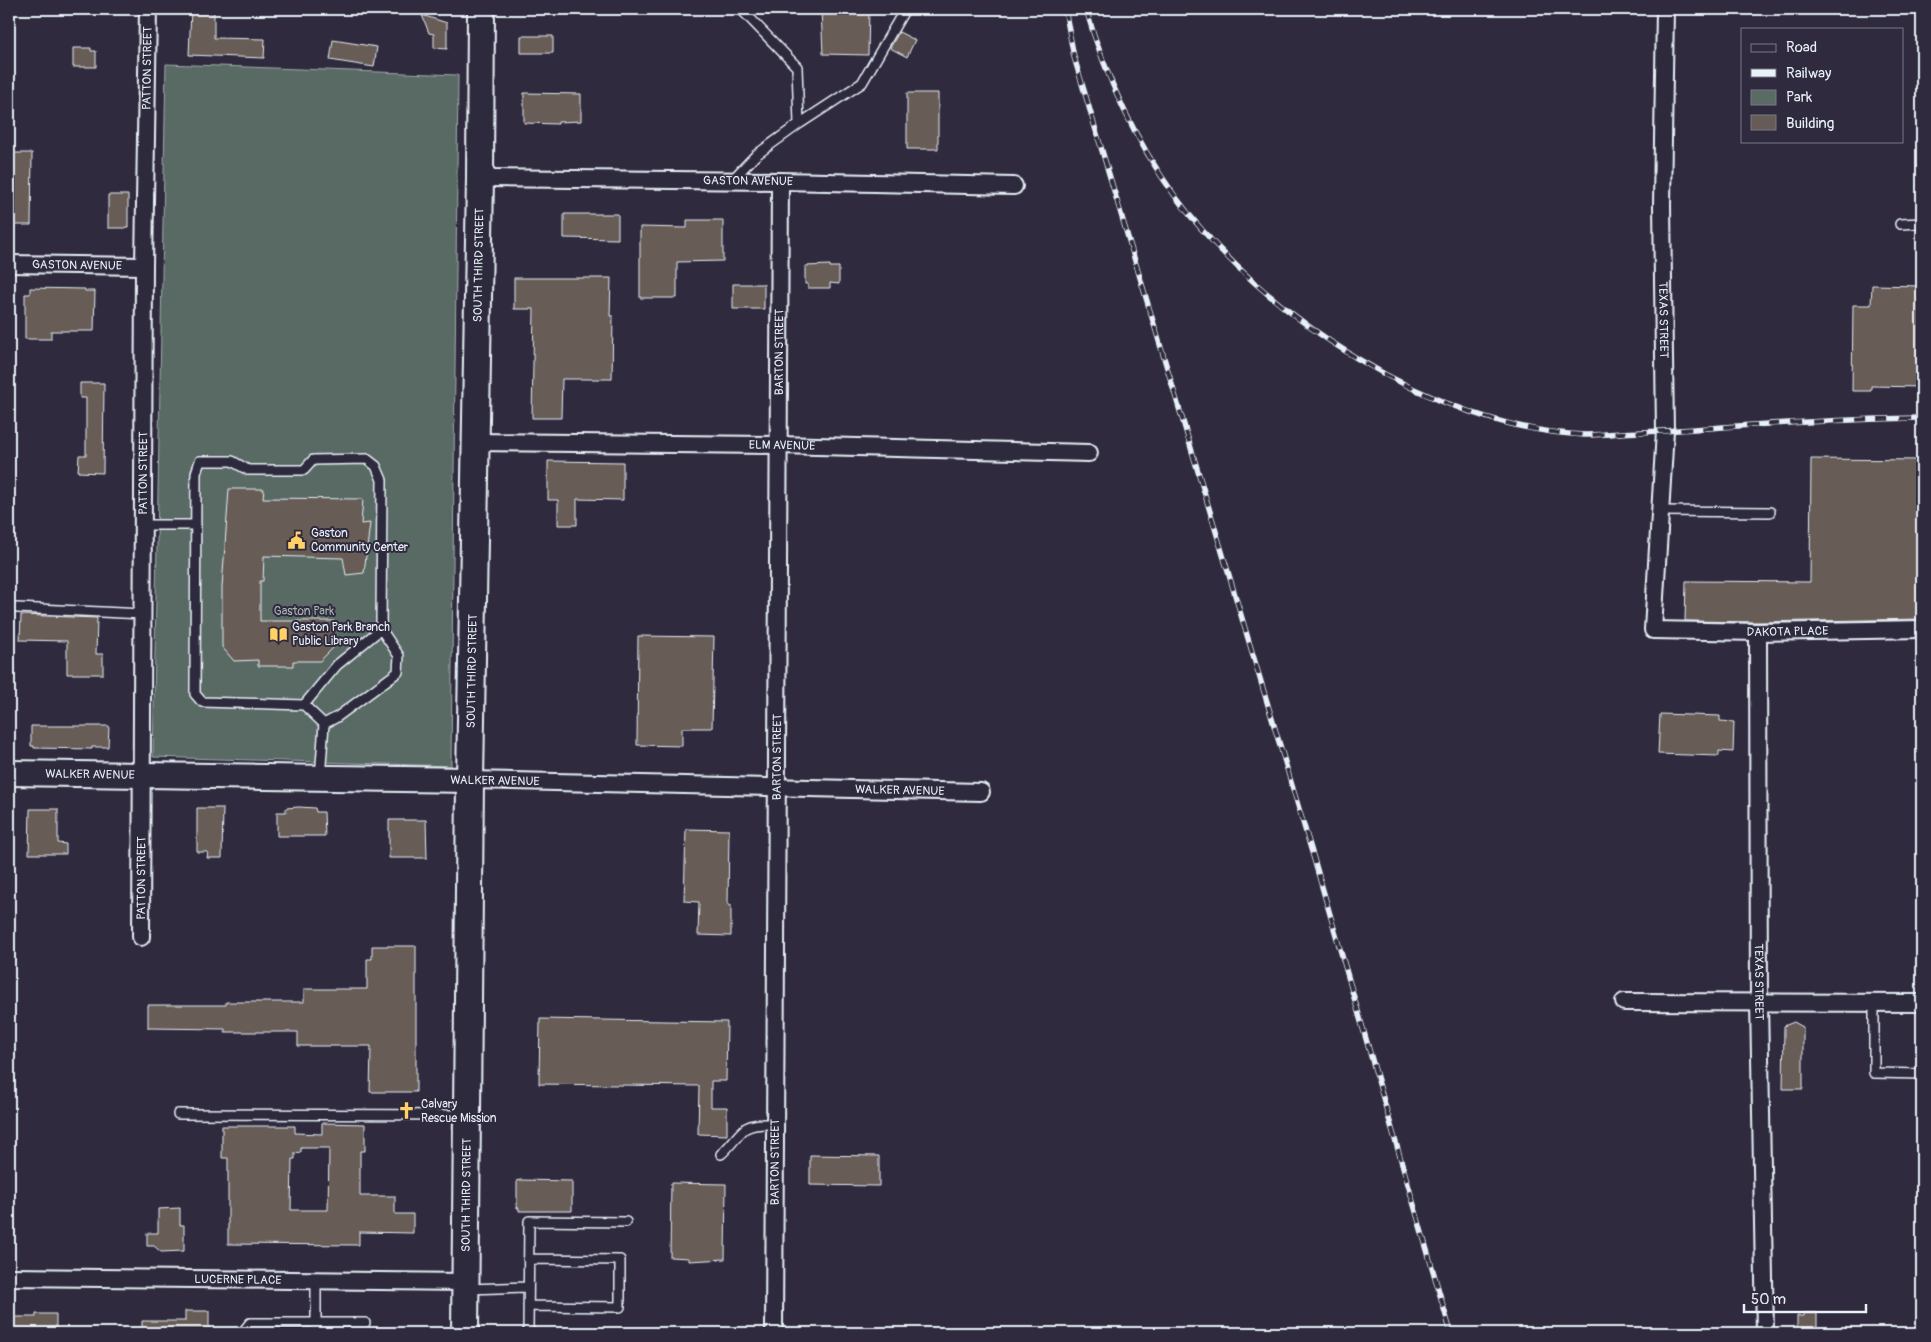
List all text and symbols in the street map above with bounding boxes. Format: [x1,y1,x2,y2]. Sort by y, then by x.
street label: PATTON STREET [139,26,155,110]
legend [1741,28,1904,142]
text: Road [1786,38,1817,57]
text: Railway [1786,64,1832,83]
text: Park [1786,88,1813,107]
text: Building [1786,114,1834,133]
street label: GASTON AVENUE [703,173,793,189]
street label: SOUTH THIRD STREET [470,208,487,322]
street label: GASTON AVENUE [32,257,122,273]
street label: TEXAS STREET [1656,281,1672,359]
street label: BARTON STREET [771,308,787,395]
street label: PATTON STREET [135,431,151,515]
street label: ELM AVENUE [749,437,815,453]
place label: Gaston Community Center [311,526,409,555]
public building icon: Gaston Community Center [287,530,307,550]
park label: Gaston Park [274,604,334,619]
street label: SOUTH THIRD STREET [463,614,480,728]
place label: Gaston Park Branch Public Library [292,620,390,649]
street label: DAKOTA PLACE [1747,623,1829,640]
library icon: Gaston Park Branch Public Library [268,624,288,644]
street label: BARTON STREET [769,713,785,800]
street label: WALKER AVENUE [45,766,135,782]
street label: WALKER AVENUE [450,773,540,789]
street label: WALKER AVENUE [855,782,945,799]
street label: PATTON STREET [134,836,149,920]
street label: TEXAS STREET [1751,944,1767,1021]
place label: Calvary Rescue Mission [421,1097,497,1126]
church icon: Calvary Rescue Mission [397,1101,417,1121]
street label: BARTON STREET [767,1118,783,1205]
street label: SOUTH THIRD STREET [458,1138,474,1252]
street label: LUCERNE PLACE [194,1272,282,1287]
scale bar [1744,1282,1866,1314]
text: 50 m [1751,1290,1786,1309]

